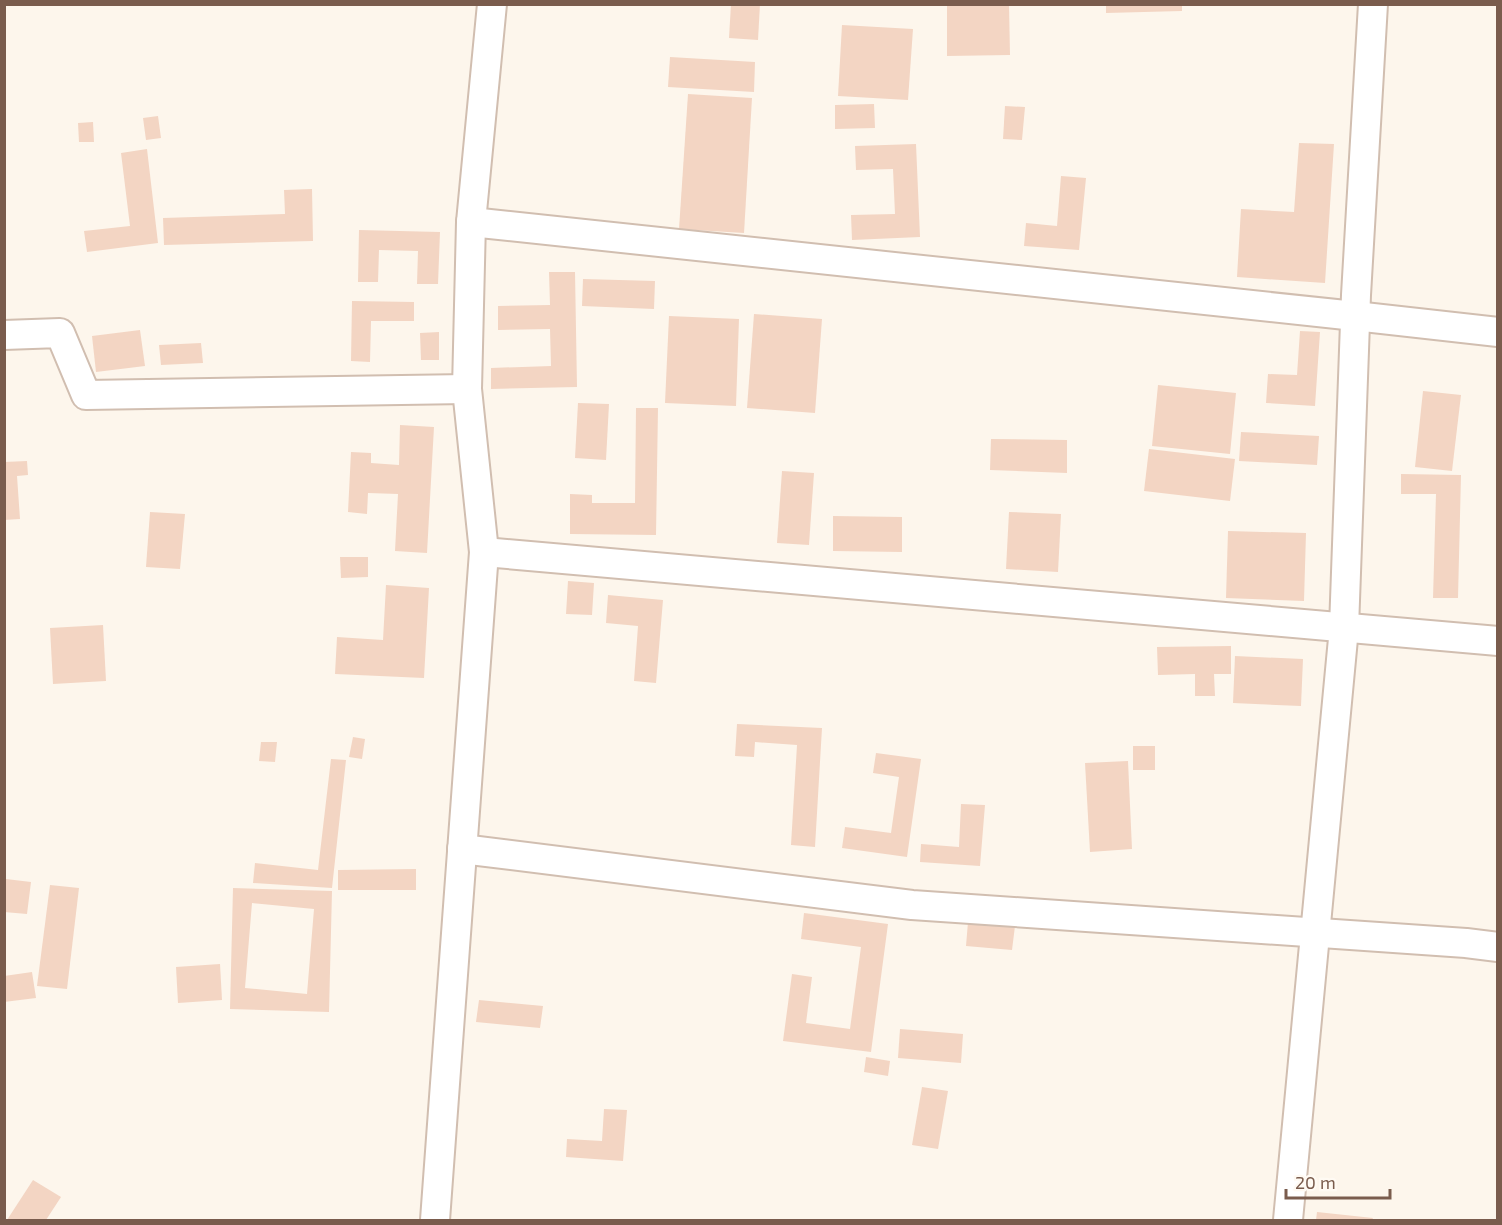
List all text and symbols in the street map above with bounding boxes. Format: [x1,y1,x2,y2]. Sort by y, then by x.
scale bar [1286,1162,1390,1200]
text: 20 m [1295,1171,1336,1193]

